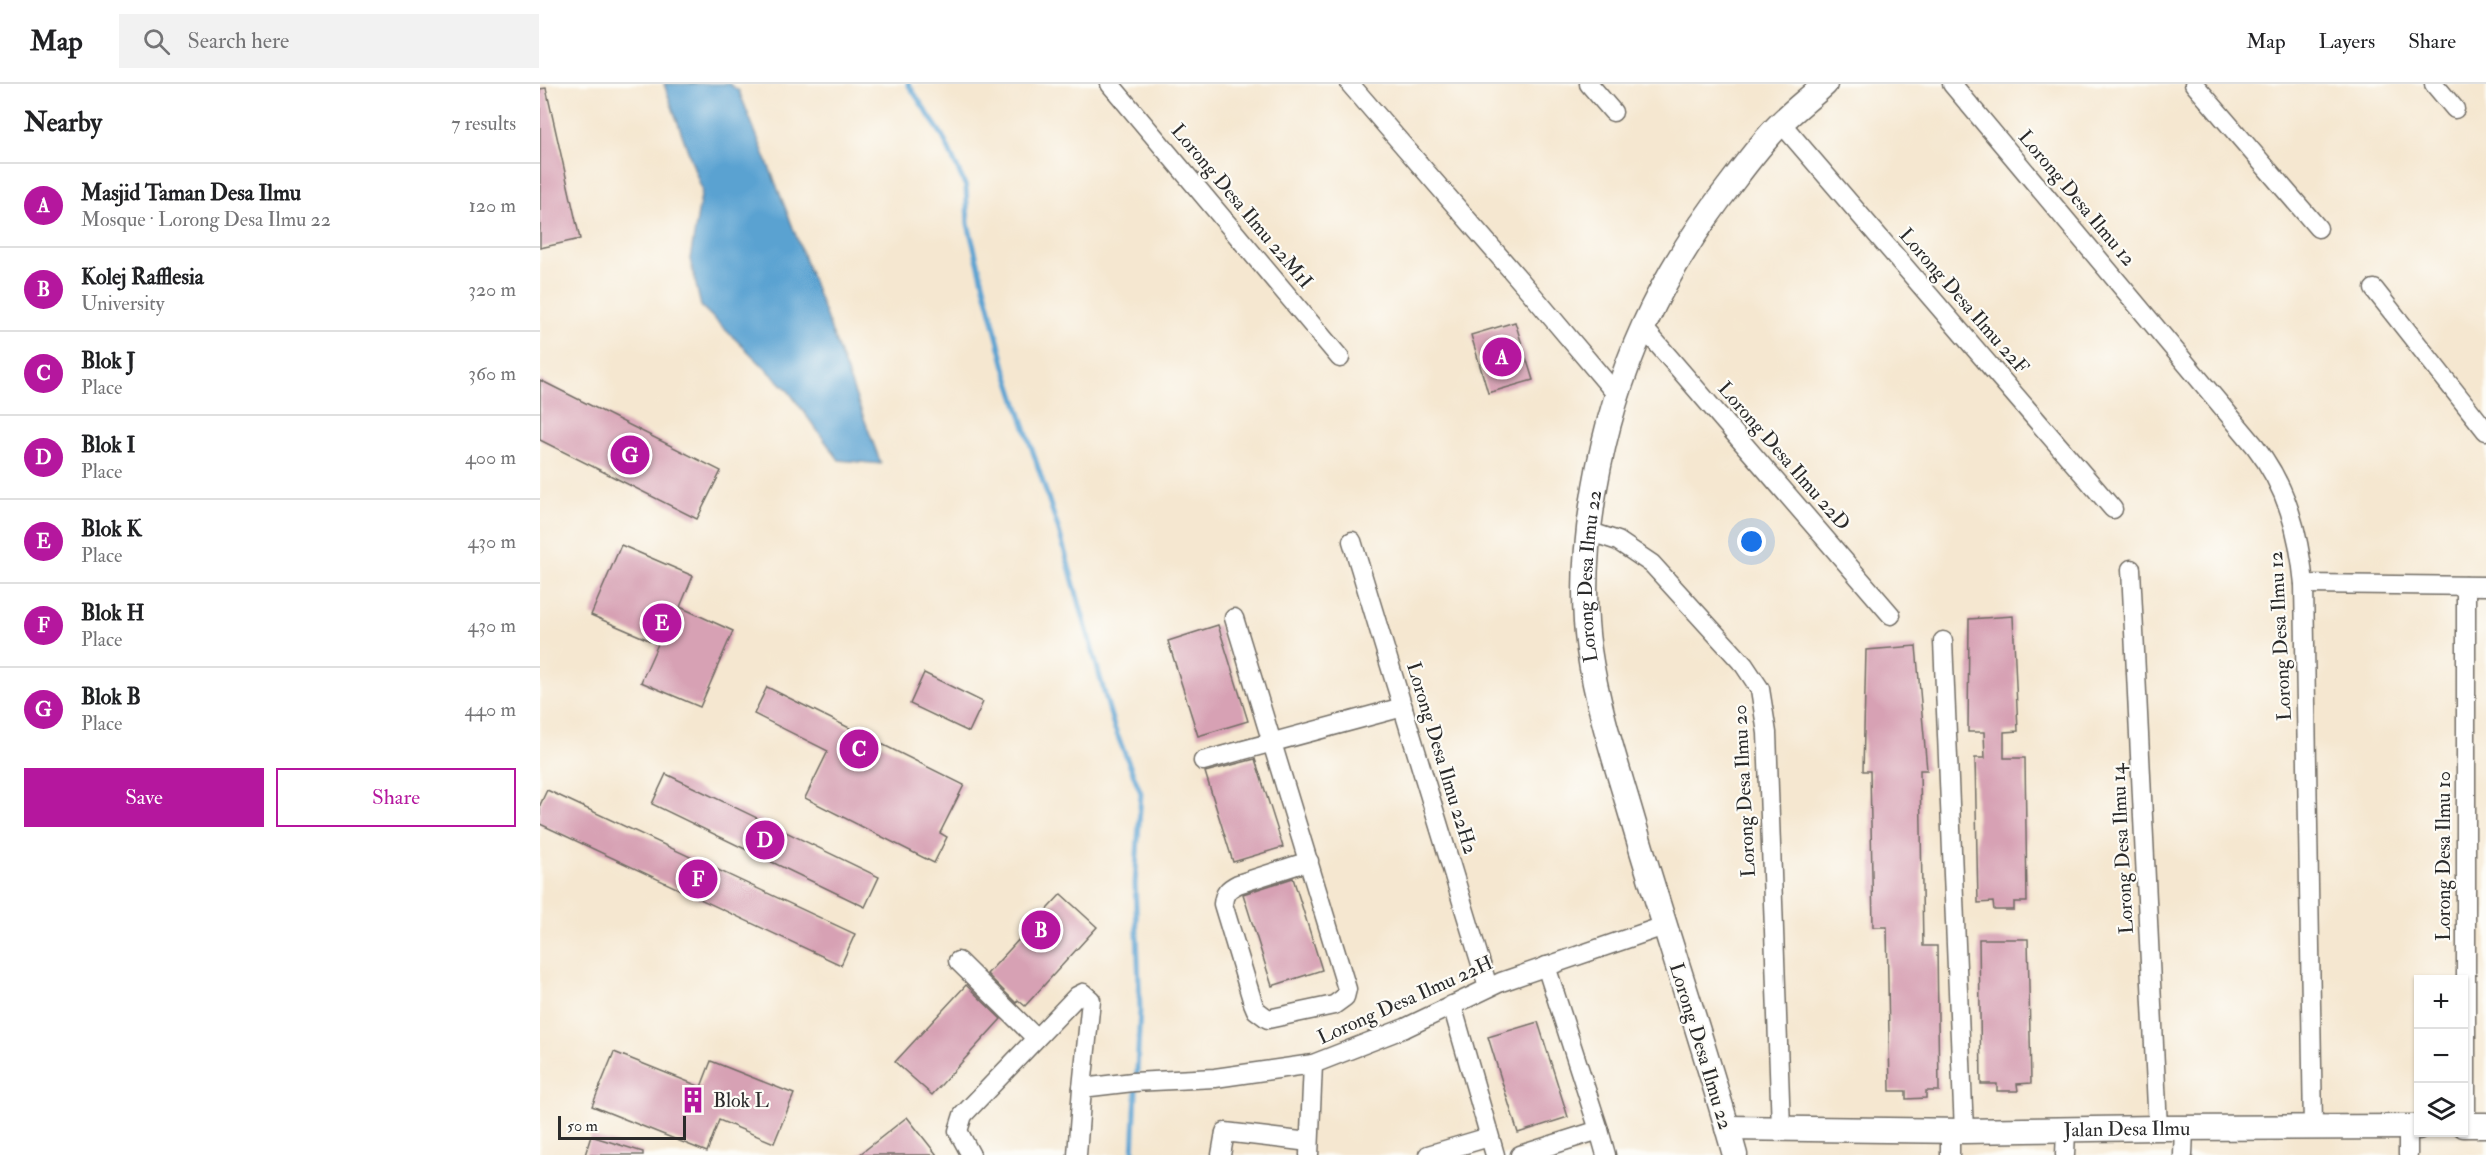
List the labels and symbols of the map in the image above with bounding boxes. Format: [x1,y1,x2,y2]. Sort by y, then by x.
street label: Lorong Desa Ilmu 22M1I [1166,119,1318,293]
street label: Lorong Desa Ilmu 12 [2013,125,2141,271]
street label: Lorong Desa Ilmu 22F [1894,223,2035,380]
pin: A [1482,334,1522,380]
street label: Lorong Desa Ilmu 22D [1713,376,1855,536]
pin: G [610,432,650,478]
street label: Lorong Desa Ilmu 22 [1572,488,1607,664]
your location [1737,527,1766,556]
street label: Lorong Desa Ilmu 12 [2263,551,2297,721]
pin: E [642,600,682,646]
street label: Lorong Desa Ilmu 22H2 [1401,659,1483,857]
street label: Lorong Desa Ilmu 20 [1727,704,1761,878]
pin: C [840,726,878,772]
street label: Lorong Desa Ilmu 14 [2105,762,2139,935]
street label: Lorong Desa Ilmu 10 [2431,771,2456,941]
pin: D [746,818,784,862]
pin: F [678,856,718,902]
pin: B [1022,908,1060,952]
street label: Lorong Desa Ilmu 22H [1313,950,1497,1050]
street label: Lorong Desa Ilmu 22 [1664,960,1738,1132]
building icon: Blok L [678,1085,708,1115]
place label: Blok L [713,1088,769,1113]
scale bar [558,1113,686,1140]
street label: Jalan Desa Ilmu [2062,1115,2190,1142]

